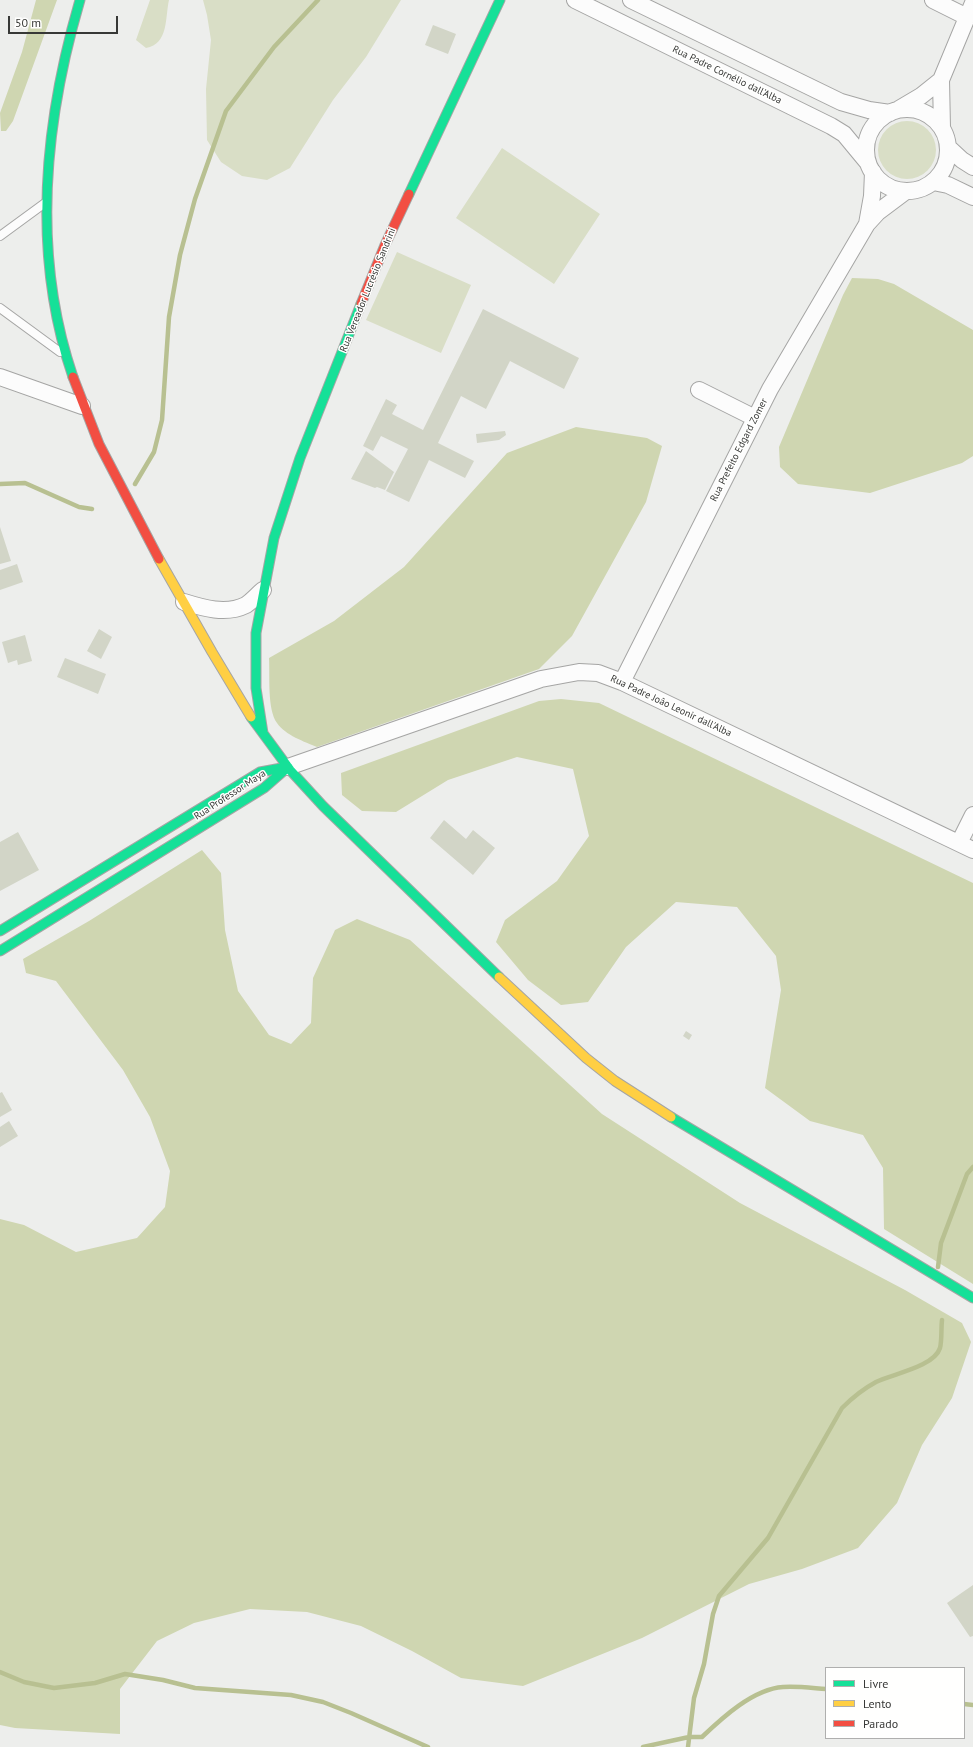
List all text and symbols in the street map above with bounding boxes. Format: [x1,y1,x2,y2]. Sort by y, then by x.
scale bar [10,8,120,34]
text: 50 m [15,15,41,30]
street label: Rua Padre Cornélio dall'Alba [670,43,784,107]
street label: Rua Vereador Lucrésio Sandrini [338,226,398,354]
street label: Rua Prefeito Edgard Zomer [708,396,770,504]
street label: Rua Padre João Leonir dall'Alba [609,673,733,739]
street label: Rua Professor Maya [192,767,268,823]
legend [825,1667,965,1739]
text: Livre [863,1676,888,1691]
text: Lento [863,1696,892,1711]
text: Parado [863,1716,898,1731]

